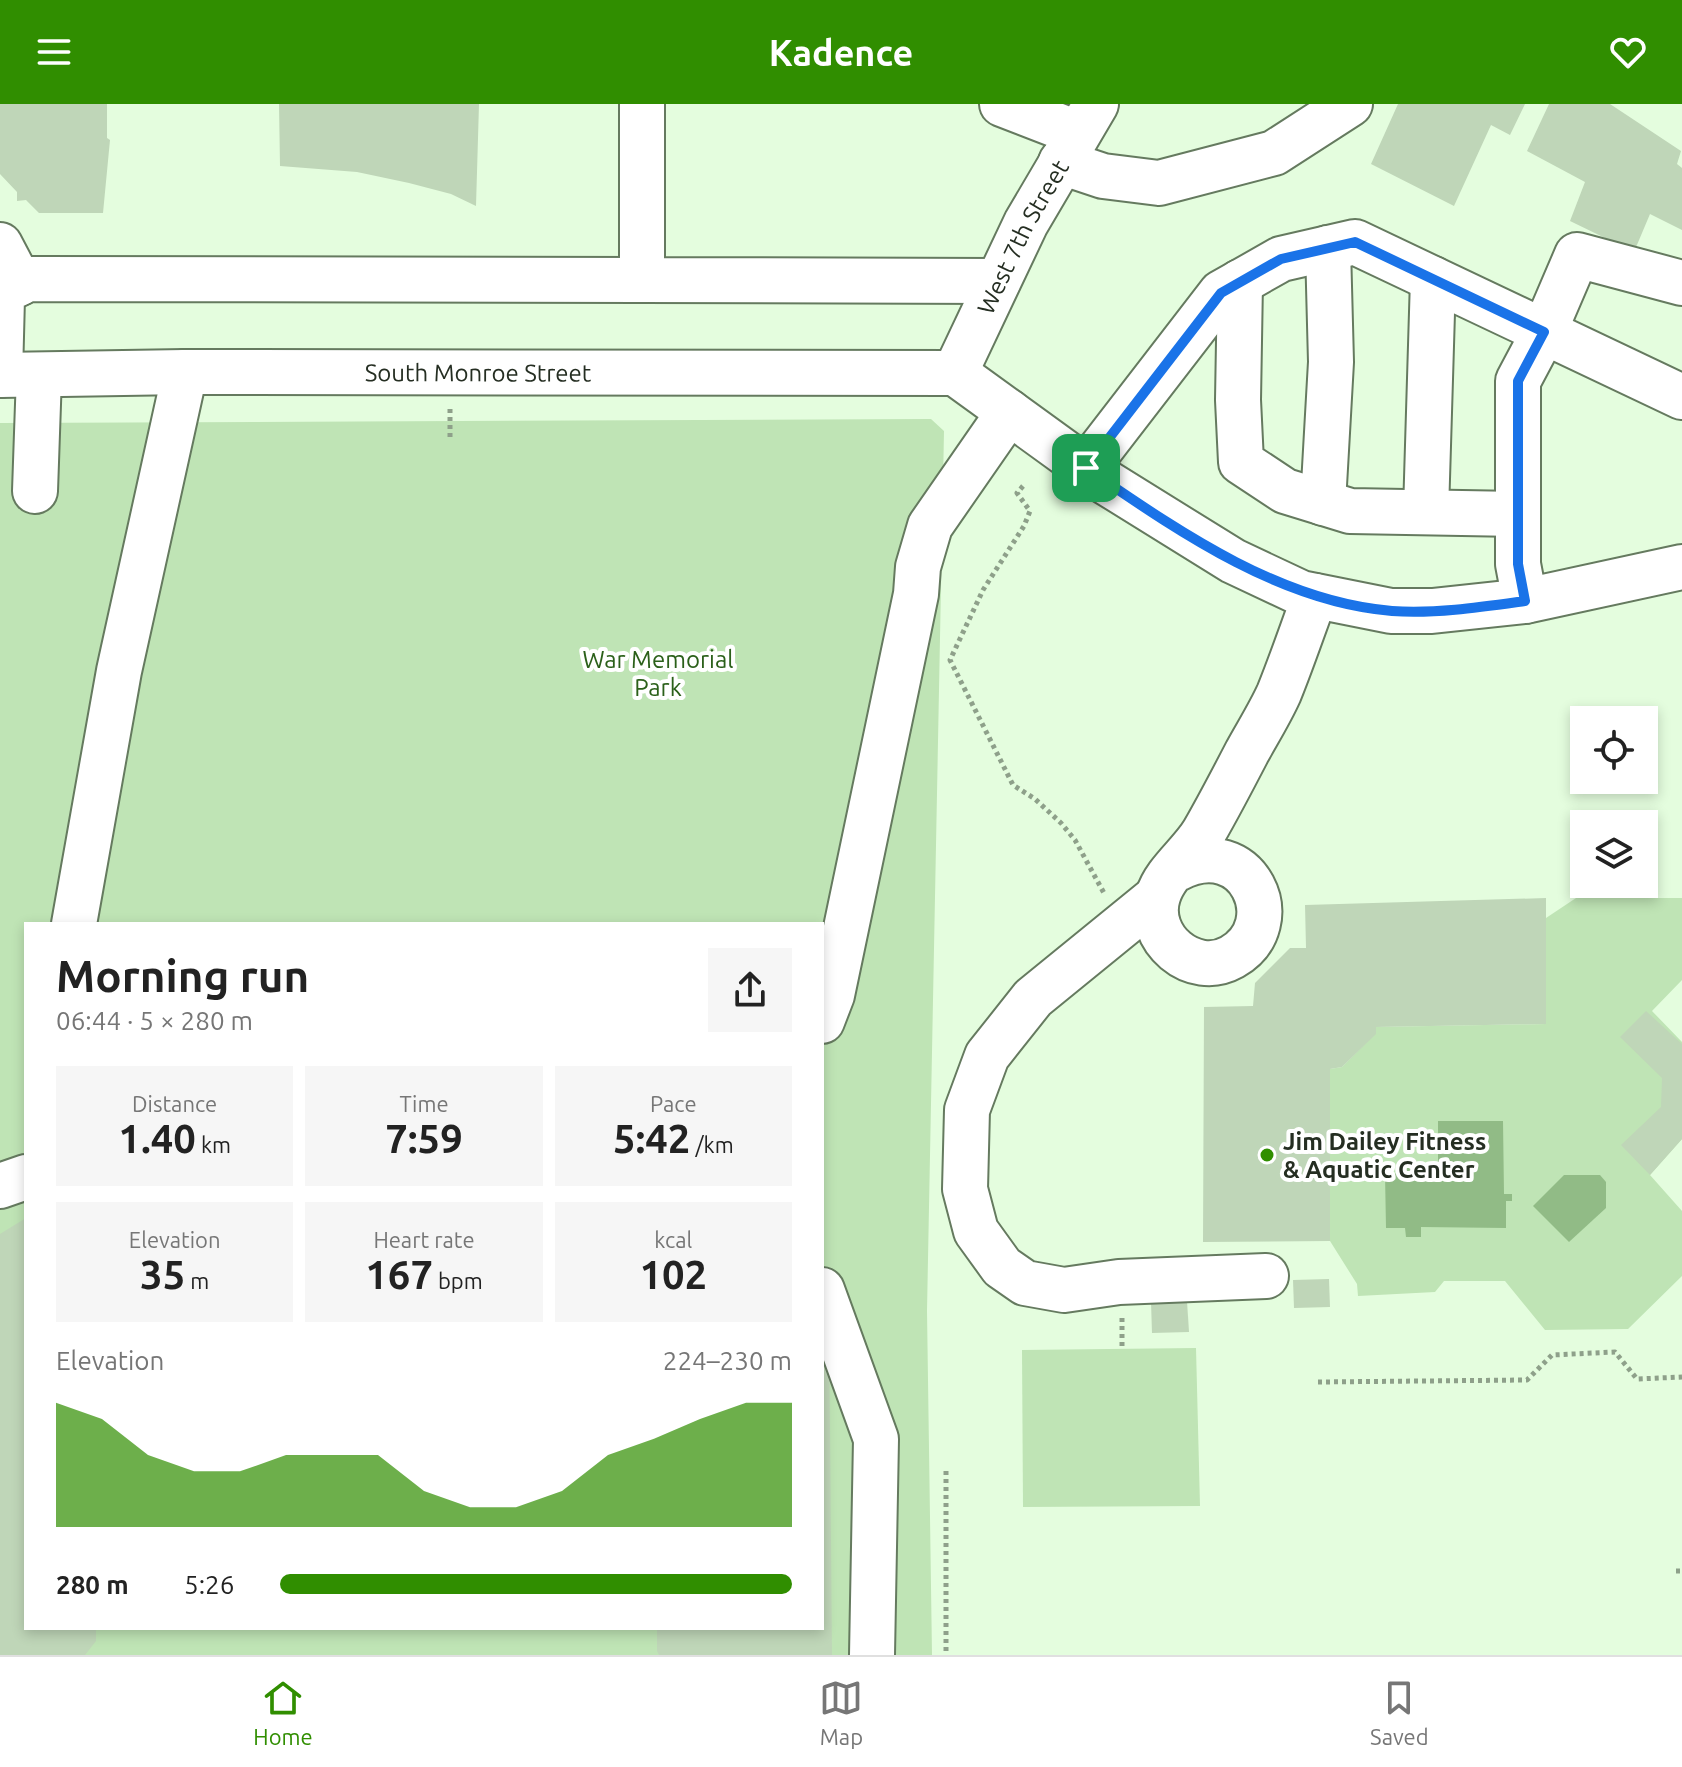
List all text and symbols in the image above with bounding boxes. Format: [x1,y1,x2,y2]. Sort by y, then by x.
icon: menu [32,30,76,74]
icon: heart [1606,30,1650,74]
text: Kadence [769,32,913,73]
street label: West 7th Street [972,155,1074,318]
street label: South Monroe Street [365,359,592,386]
pin [1052,434,1120,502]
icon: arrive [1064,446,1108,490]
park label: War Memorial Park [582,646,734,701]
map controls [1570,706,1658,898]
button: locate [1570,706,1658,794]
button: layers [1570,810,1658,898]
button: share [708,948,792,1032]
text: Morning run [56,951,309,1000]
text: 06:44 · 5 × 280 m [56,1006,253,1035]
text: Distance [132,1091,217,1116]
text: Time [399,1091,449,1116]
text: Pace [650,1091,697,1116]
text: 1.40 [118,1116,196,1161]
text: 7:59 [385,1116,463,1161]
text: 5:42 [613,1116,690,1161]
place label: Jim Dailey Fitness & Aquatic Center [1283,1128,1486,1183]
text: km [196,1132,231,1157]
text: /km [690,1132,734,1157]
marker: Jim Dailey Fitness & Aquatic Center [1258,1146,1276,1164]
text: Elevation [129,1227,221,1252]
text: Heart rate [373,1227,475,1252]
text: kcal [654,1227,692,1252]
text: 35 [140,1252,185,1297]
text: 167 [365,1252,433,1297]
text: 102 [639,1252,707,1297]
text: m [185,1268,209,1293]
text: bpm [433,1268,483,1293]
text: Elevation [56,1346,164,1375]
text: 224–230 m [663,1346,792,1375]
text: 280 m [56,1570,129,1599]
text: 5:26 [184,1570,234,1599]
tab: Home [253,1676,313,1749]
tab: Map [819,1676,863,1749]
tab: Saved [1370,1676,1429,1749]

